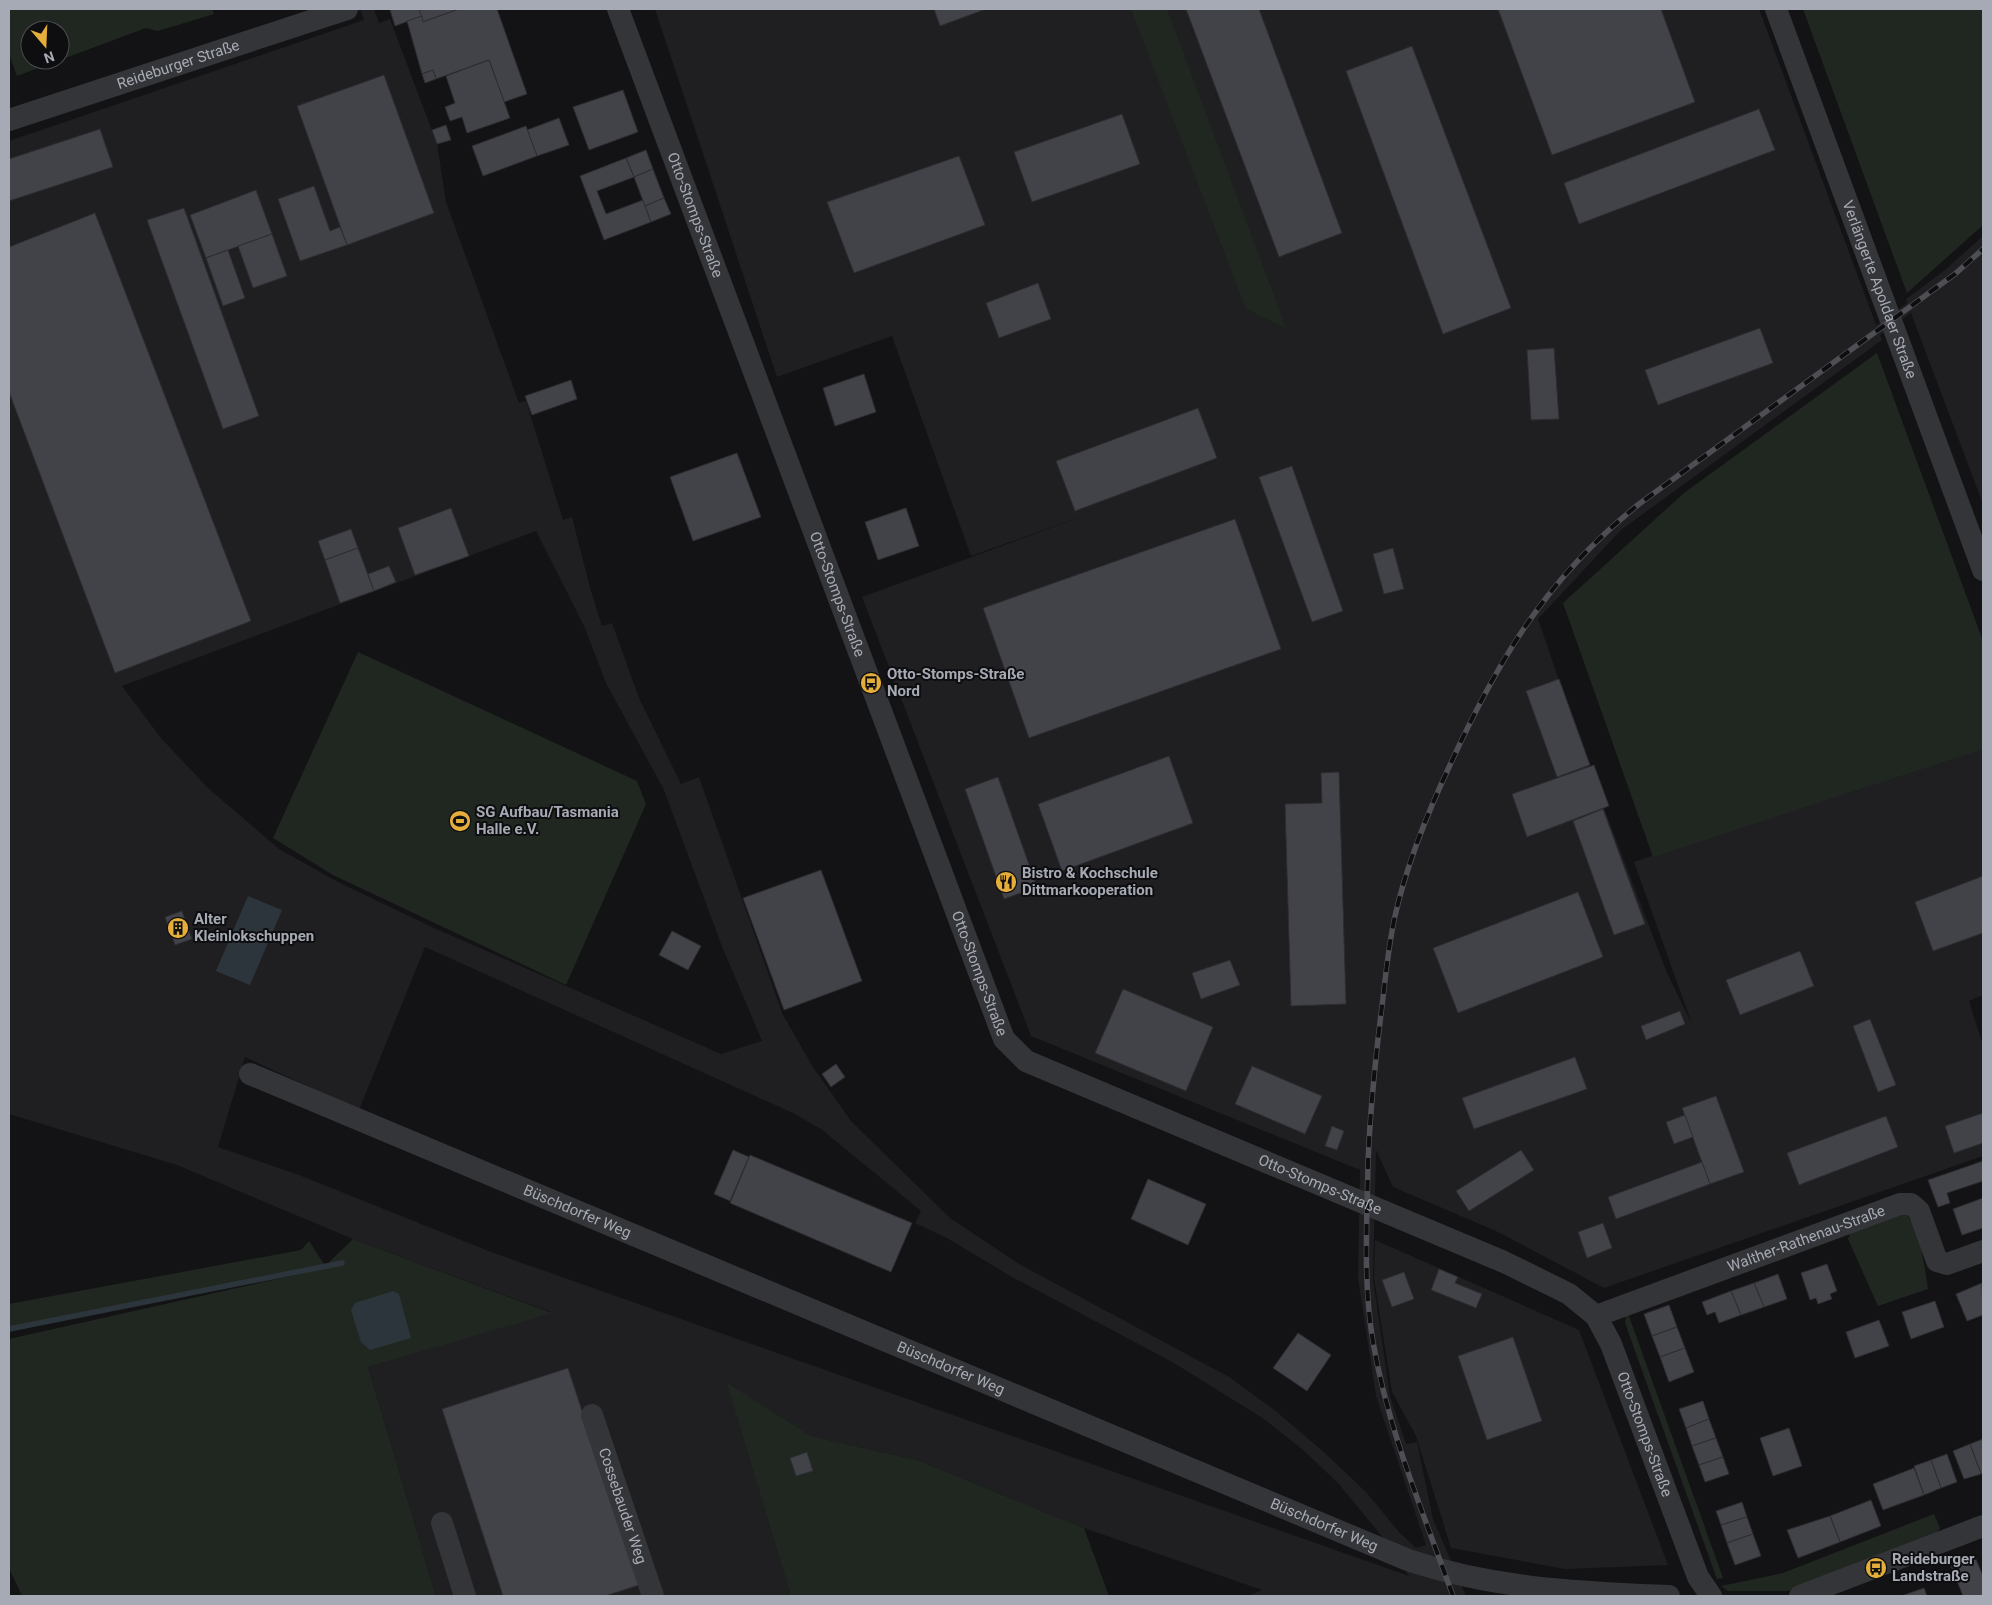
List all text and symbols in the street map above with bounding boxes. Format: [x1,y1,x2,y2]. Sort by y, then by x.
north arrow [20,20,70,70]
street label: Reideburger Straße [115,36,242,93]
text: N [42,48,57,66]
street label: Otto-Stomps-Straße [664,150,727,280]
street label: Verlängerte Apoldaer Straße [1838,198,1921,381]
street label: Otto-Stomps-Straße [806,529,869,659]
place label: Otto-Stomps-Straße Nord [887,665,1024,700]
bus stop icon: Otto-Stomps-Straße Nord [859,671,883,695]
place label: SG Aufbau/Tasmania Halle e.V. [476,803,619,838]
sports icon: SG Aufbau/Tasmania Halle e.V. [448,809,472,833]
place label: Bistro & Kochschule Dittmarkooperation [1022,864,1158,899]
restaurant icon: Bistro & Kochschule Dittmarkooperation [994,870,1018,894]
street label: Otto-Stomps-Straße [948,908,1011,1039]
place label: Alter Kleinlokschuppen [194,910,314,945]
building icon: Alter Kleinlokschuppen [166,916,190,940]
street label: Otto-Stomps-Straße [1256,1151,1384,1219]
street label: Büschdorfer Weg [521,1181,634,1242]
street label: Walther-Rathenau-Straße [1725,1201,1887,1276]
street label: Büschdorfer Weg [894,1338,1007,1399]
street label: Otto-Stomps-Straße [1613,1369,1676,1499]
street label: Cossebauder Weg [595,1446,651,1566]
street label: Büschdorfer Weg [1268,1494,1381,1555]
place label: Reideburger Landstraße [1892,1550,1975,1585]
bus stop icon: Reideburger Landstraße [1864,1556,1888,1580]

